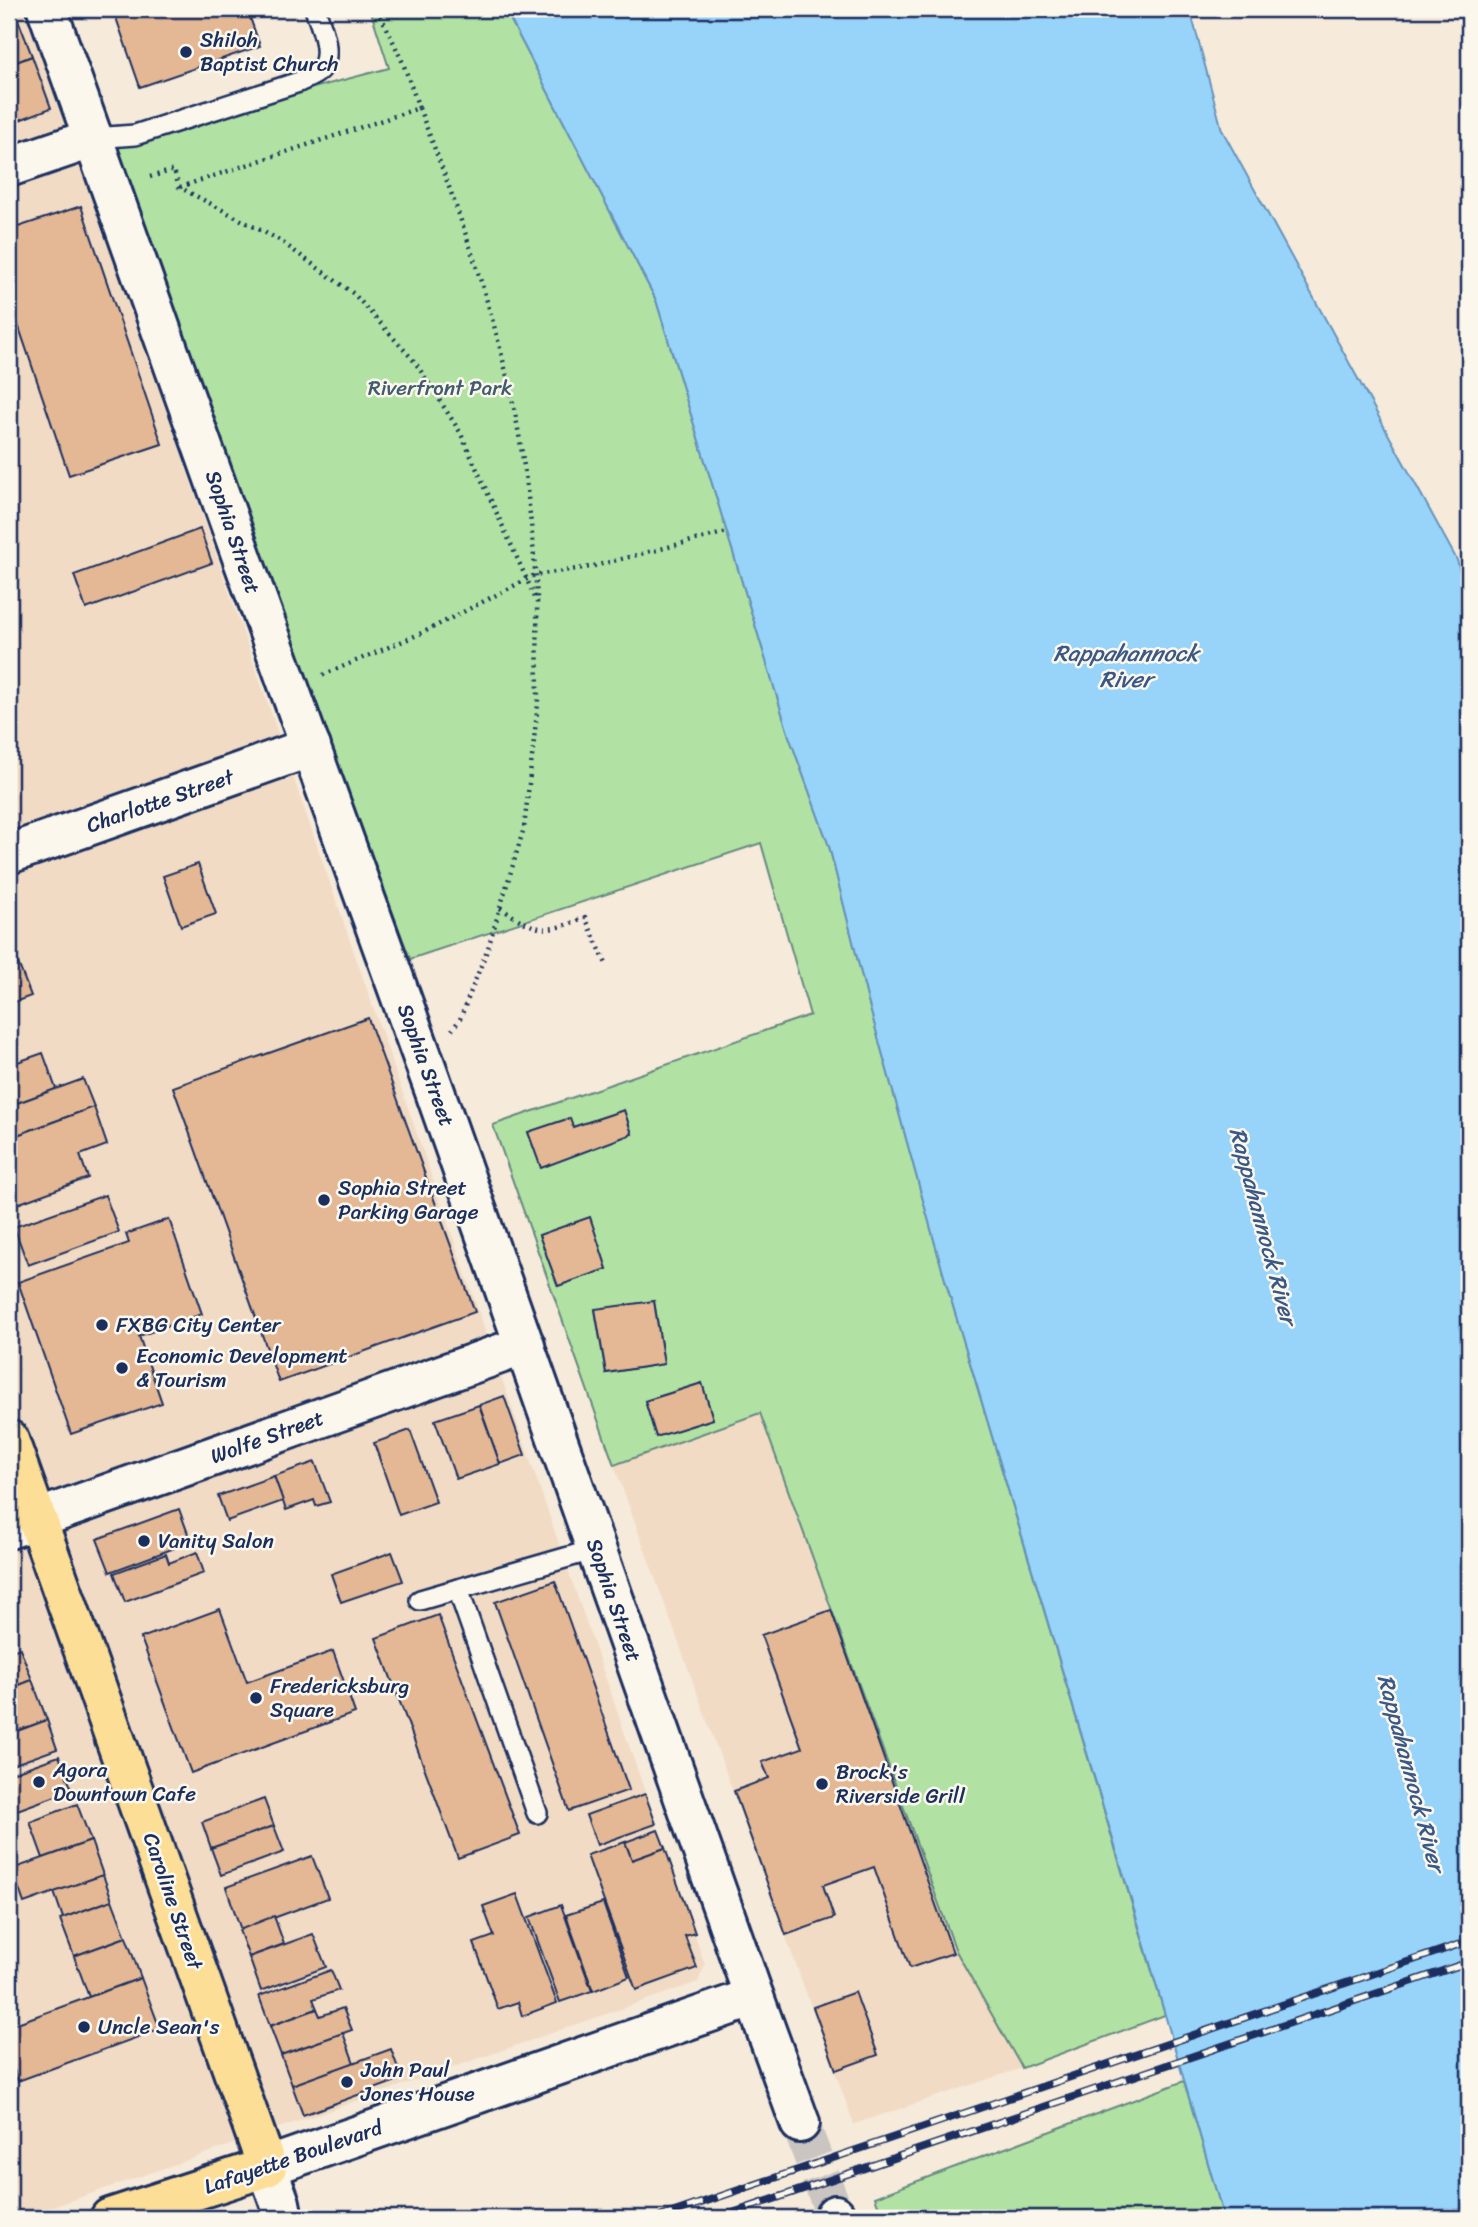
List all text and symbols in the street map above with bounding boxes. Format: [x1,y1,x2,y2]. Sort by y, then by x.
place label: Shiloh Baptist Church [200,21,339,83]
marker: Shiloh Baptist Church [178,44,194,60]
park label: Riverfront Park [368,369,512,407]
street label: Sophia Street [194,465,272,599]
water label: Rappahannock River [1053,633,1201,700]
street label: Charlotte Street [81,757,240,844]
street label: Sophia Street [386,998,466,1132]
water label: Rappahannock River [1217,1123,1310,1333]
place label: Sophia Street Parking Garage [338,1169,479,1231]
marker: Sophia Street Parking Garage [316,1192,332,1208]
place label: FXBG City Center [116,1306,282,1344]
marker: FXBG City Center [94,1317,110,1333]
place label: Economic Development & Tourism [136,1337,348,1399]
marker: Economic Development & Tourism [114,1360,130,1376]
street label: Wolfe Street [205,1399,329,1475]
place label: Vanity Salon [158,1522,274,1560]
marker: Vanity Salon [136,1533,152,1549]
street label: Sophia Street [575,1533,653,1667]
place label: Fredericksburg Square [270,1667,409,1729]
water label: Rappahannock River [1365,1670,1458,1880]
marker: Fredericksburg Square [248,1690,264,1706]
place label: Agora Downtown Cafe [52,1751,196,1813]
place label: Brock's Riverside Grill [836,1753,966,1815]
marker: Agora Downtown Cafe [31,1774,47,1790]
marker: Brock's Riverside Grill [814,1776,830,1792]
street label: Caroline Street [132,1827,215,1976]
place label: Uncle Sean's [98,2008,220,2046]
marker: Uncle Sean's [76,2019,92,2035]
place label: John Paul Jones House [360,2051,475,2113]
marker: John Paul Jones House [339,2074,355,2090]
street label: Lafayette Boulevard [199,2108,389,2205]

